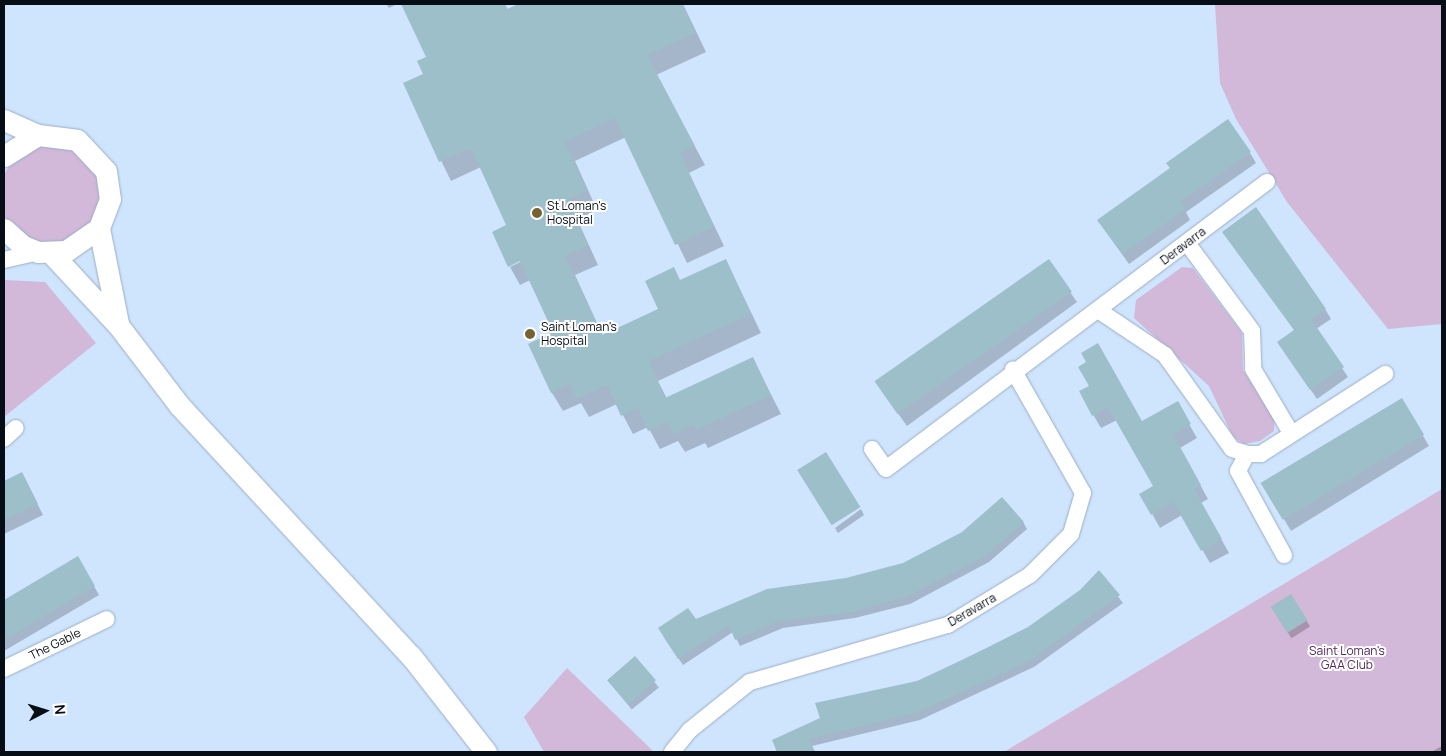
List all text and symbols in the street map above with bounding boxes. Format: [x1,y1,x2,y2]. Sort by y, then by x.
place label: St Loman's Hospital [547,199,606,227]
marker: St Loman's Hospital [531,207,543,219]
street label: Deravarra [1157,224,1209,268]
place label: Saint Loman's Hospital [541,320,617,348]
marker: Saint Loman's Hospital [523,327,537,341]
street label: Deravarra [945,590,999,630]
street label: The Gable [27,625,83,663]
park label: Saint Loman's GAA Club [1309,644,1385,672]
north arrow [20,686,70,736]
text: N [51,704,70,715]

